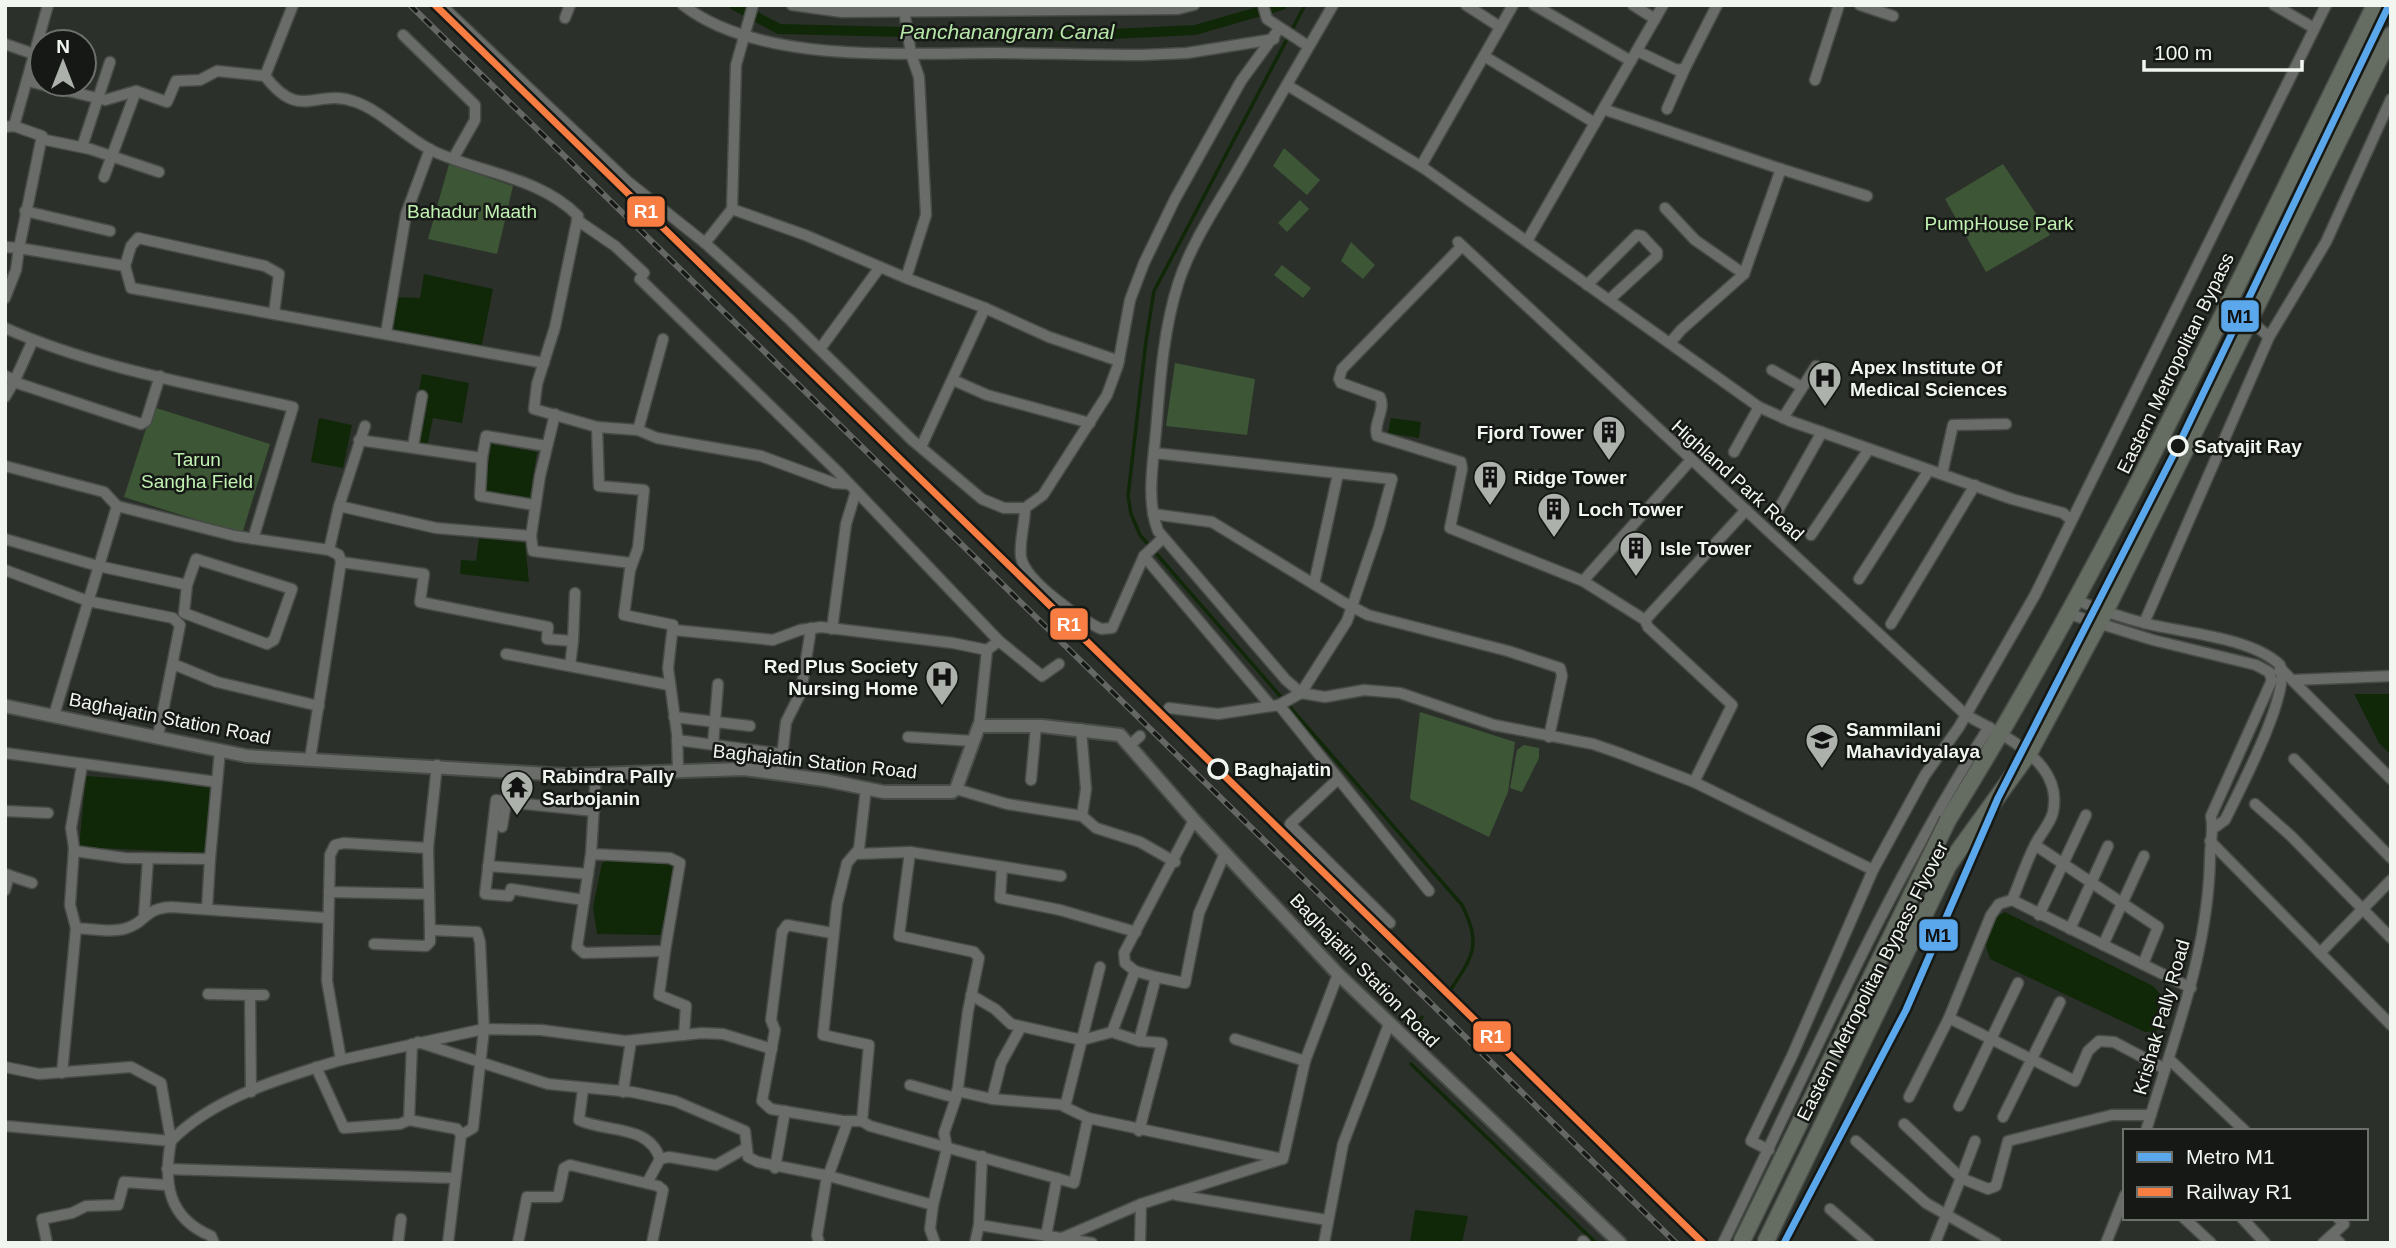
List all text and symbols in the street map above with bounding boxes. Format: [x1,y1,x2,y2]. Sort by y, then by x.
water label: Panchanangram Canal [900,20,1116,43]
north arrow [28,28,98,98]
scale bar [2144,28,2302,72]
text: N [56,36,70,57]
text: 100 m [2154,41,2212,64]
line badge: R1 [626,195,666,228]
park label: Bahadur Maath [407,201,537,222]
text: R1 [634,201,659,222]
park label: PumpHouse Park [1925,213,2074,234]
street label: Eastern Metropolitan Bypass [2113,249,2238,477]
line badge: M1 [2220,299,2260,333]
text: M1 [2227,306,2254,327]
place label: Apex Institute Of Medical Sciences [1850,357,2007,400]
hospital icon: Apex Institute Of Medical Sciences [1806,359,1844,408]
building icon: Fjord Tower [1590,413,1628,462]
street label: Highland Park Road [1667,416,1808,545]
place label: Fjord Tower [1477,422,1585,443]
marker: Satyajit Ray [2168,436,2188,456]
place label: Satyajit Ray [2194,436,2302,457]
park label: Tarun Sangha Field [141,449,253,492]
building icon: Ridge Tower [1471,458,1509,507]
place label: Ridge Tower [1514,467,1627,488]
building icon: Loch Tower [1535,490,1573,539]
place label: Loch Tower [1578,499,1684,520]
building icon: Isle Tower [1617,529,1655,578]
place label: Isle Tower [1660,538,1752,559]
line badge: R1 [1049,607,1089,641]
text: R1 [1057,614,1082,635]
place label: Red Plus Society Nursing Home [764,656,918,699]
hospital icon: Red Plus Society Nursing Home [923,658,961,707]
street label: Baghajatin Station Road [67,689,272,748]
place label: Sammilani Mahavidyalaya [1846,719,1981,762]
school or university icon: Sammilani Mahavidyalaya [1803,721,1841,770]
street label: Baghajatin Station Road [712,740,918,783]
marker: Baghajatin [1208,759,1228,779]
place label: Baghajatin [1234,759,1331,780]
place label: Rabindra Pally Sarbojanin [542,766,674,809]
temple icon: Rabindra Pally Sarbojanin [498,768,536,817]
street label: Eastern Metropolitan Bypass Flyover [1793,838,1953,1124]
street label: Baghajatin Station Road [1286,889,1443,1051]
line badge: M1 [1918,918,1959,952]
text: M1 [1925,925,1952,946]
street label: Krishak Pally Road [2129,937,2194,1097]
line badge: R1 [1472,1020,1512,1053]
text: R1 [1480,1026,1505,1047]
legend [2123,1129,2368,1220]
text: Metro M1 [2186,1145,2275,1168]
text: Railway R1 [2186,1180,2292,1203]

